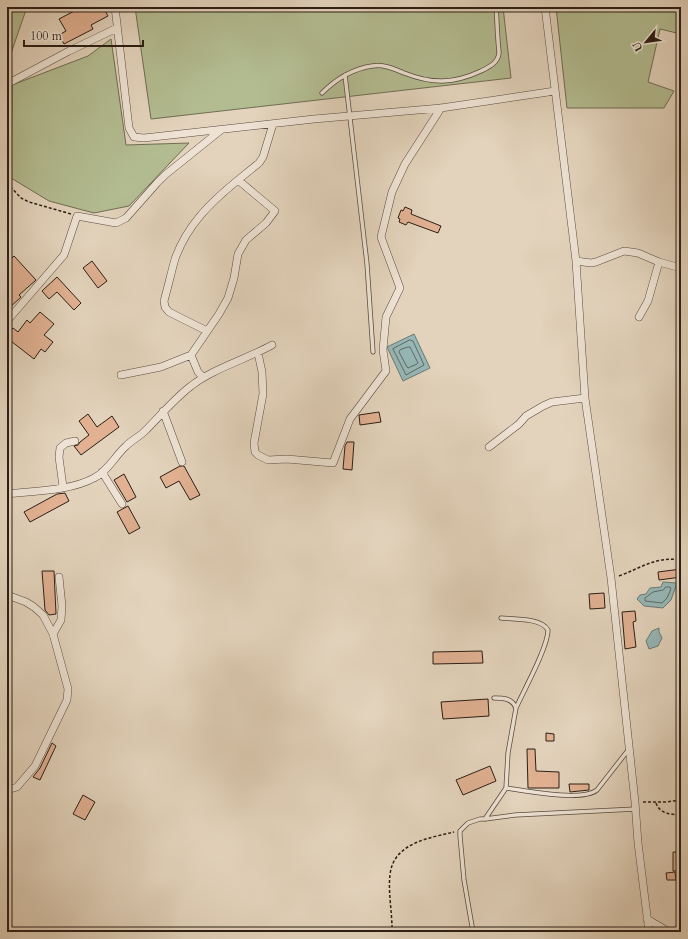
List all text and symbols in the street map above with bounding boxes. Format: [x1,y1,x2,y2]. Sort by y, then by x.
scale bar [24,22,143,48]
north arrow [626,22,666,62]
text: 100 m [30,28,63,44]
text: U [629,39,646,54]

